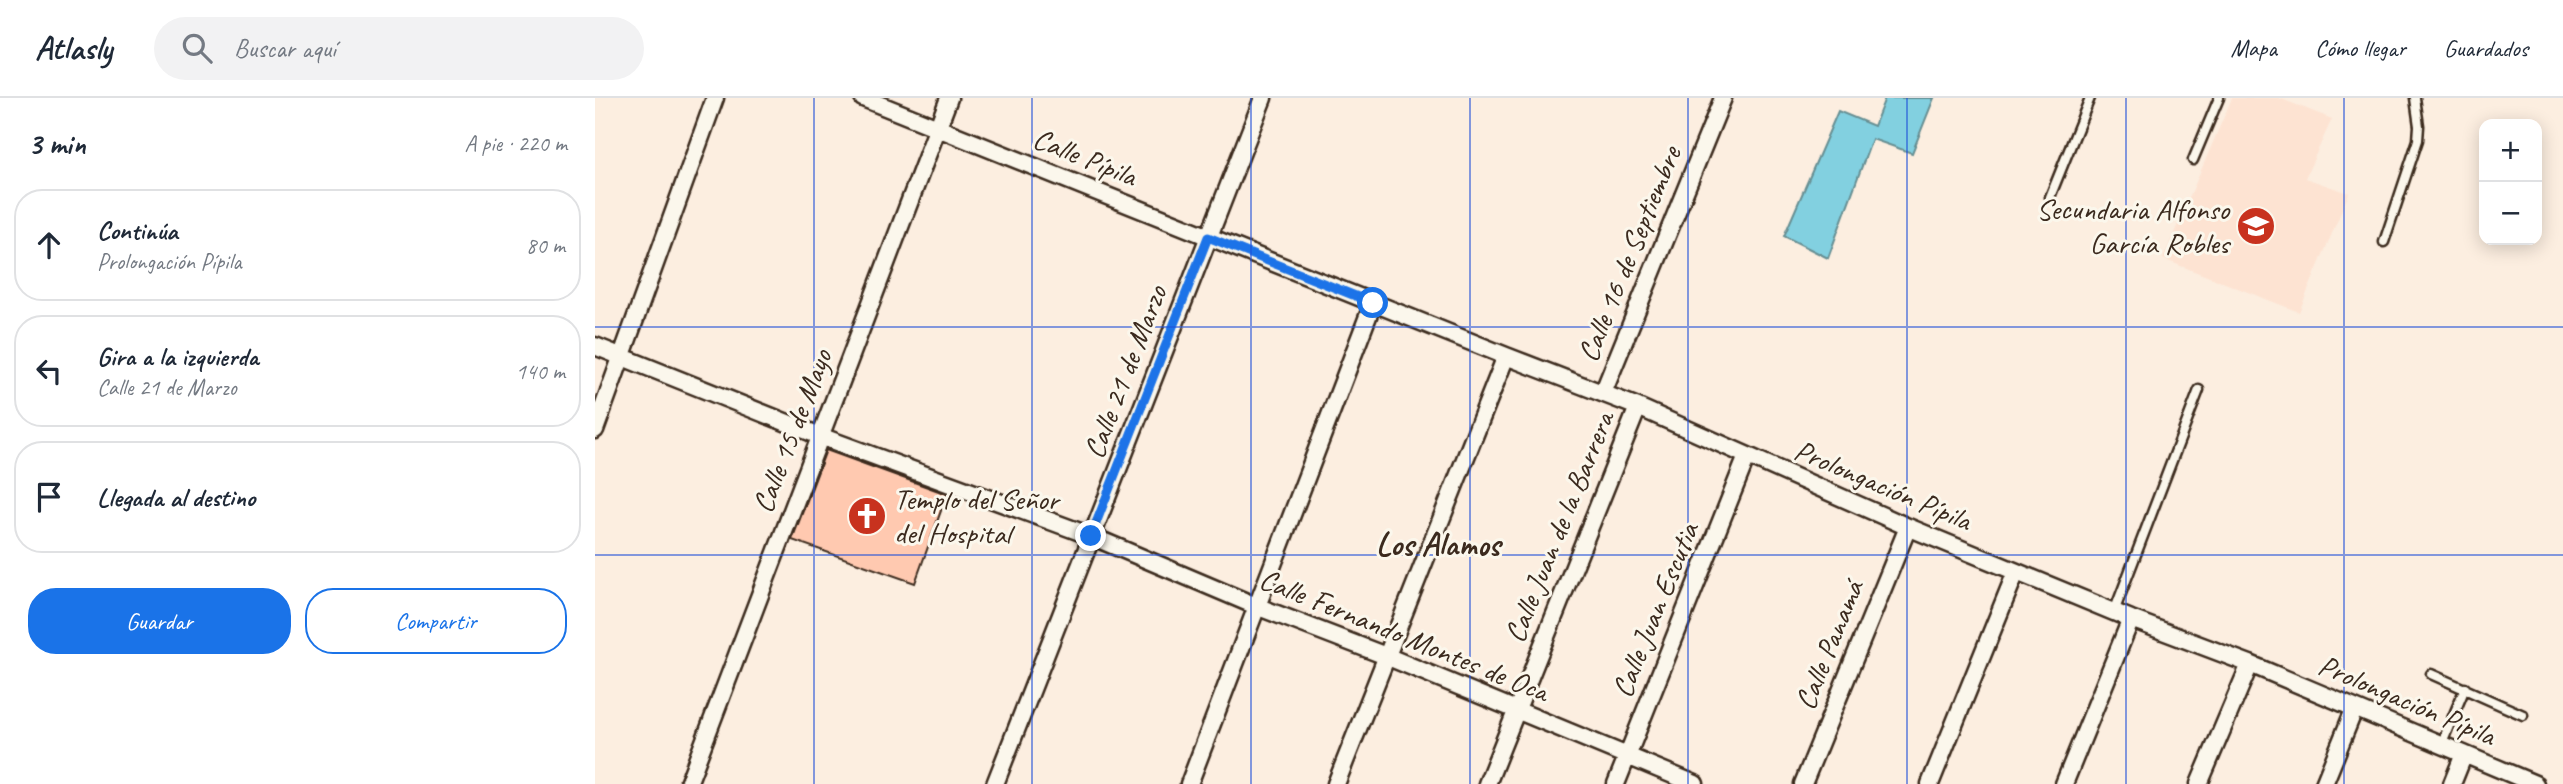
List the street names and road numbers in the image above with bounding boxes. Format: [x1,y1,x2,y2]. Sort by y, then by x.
street label: Calle Pípila [1028,119,1144,196]
street label: Calle 16 de Septiembre [1569,139,1690,367]
street label: Calle 21 de Marzo [1075,279,1176,464]
street label: Calle 15 de Mayo [743,343,841,518]
street label: Calle Juan de la Barrera [1495,404,1624,648]
street label: Prolongación Pípila [1789,431,1979,540]
street label: Calle Juan Escutia [1603,515,1708,703]
street label: Calle Fernando Montes de Oca [1254,560,1556,711]
street label: Calle Panamá [1786,572,1873,715]
street label: Prolongación Pípila [2313,646,2503,755]

